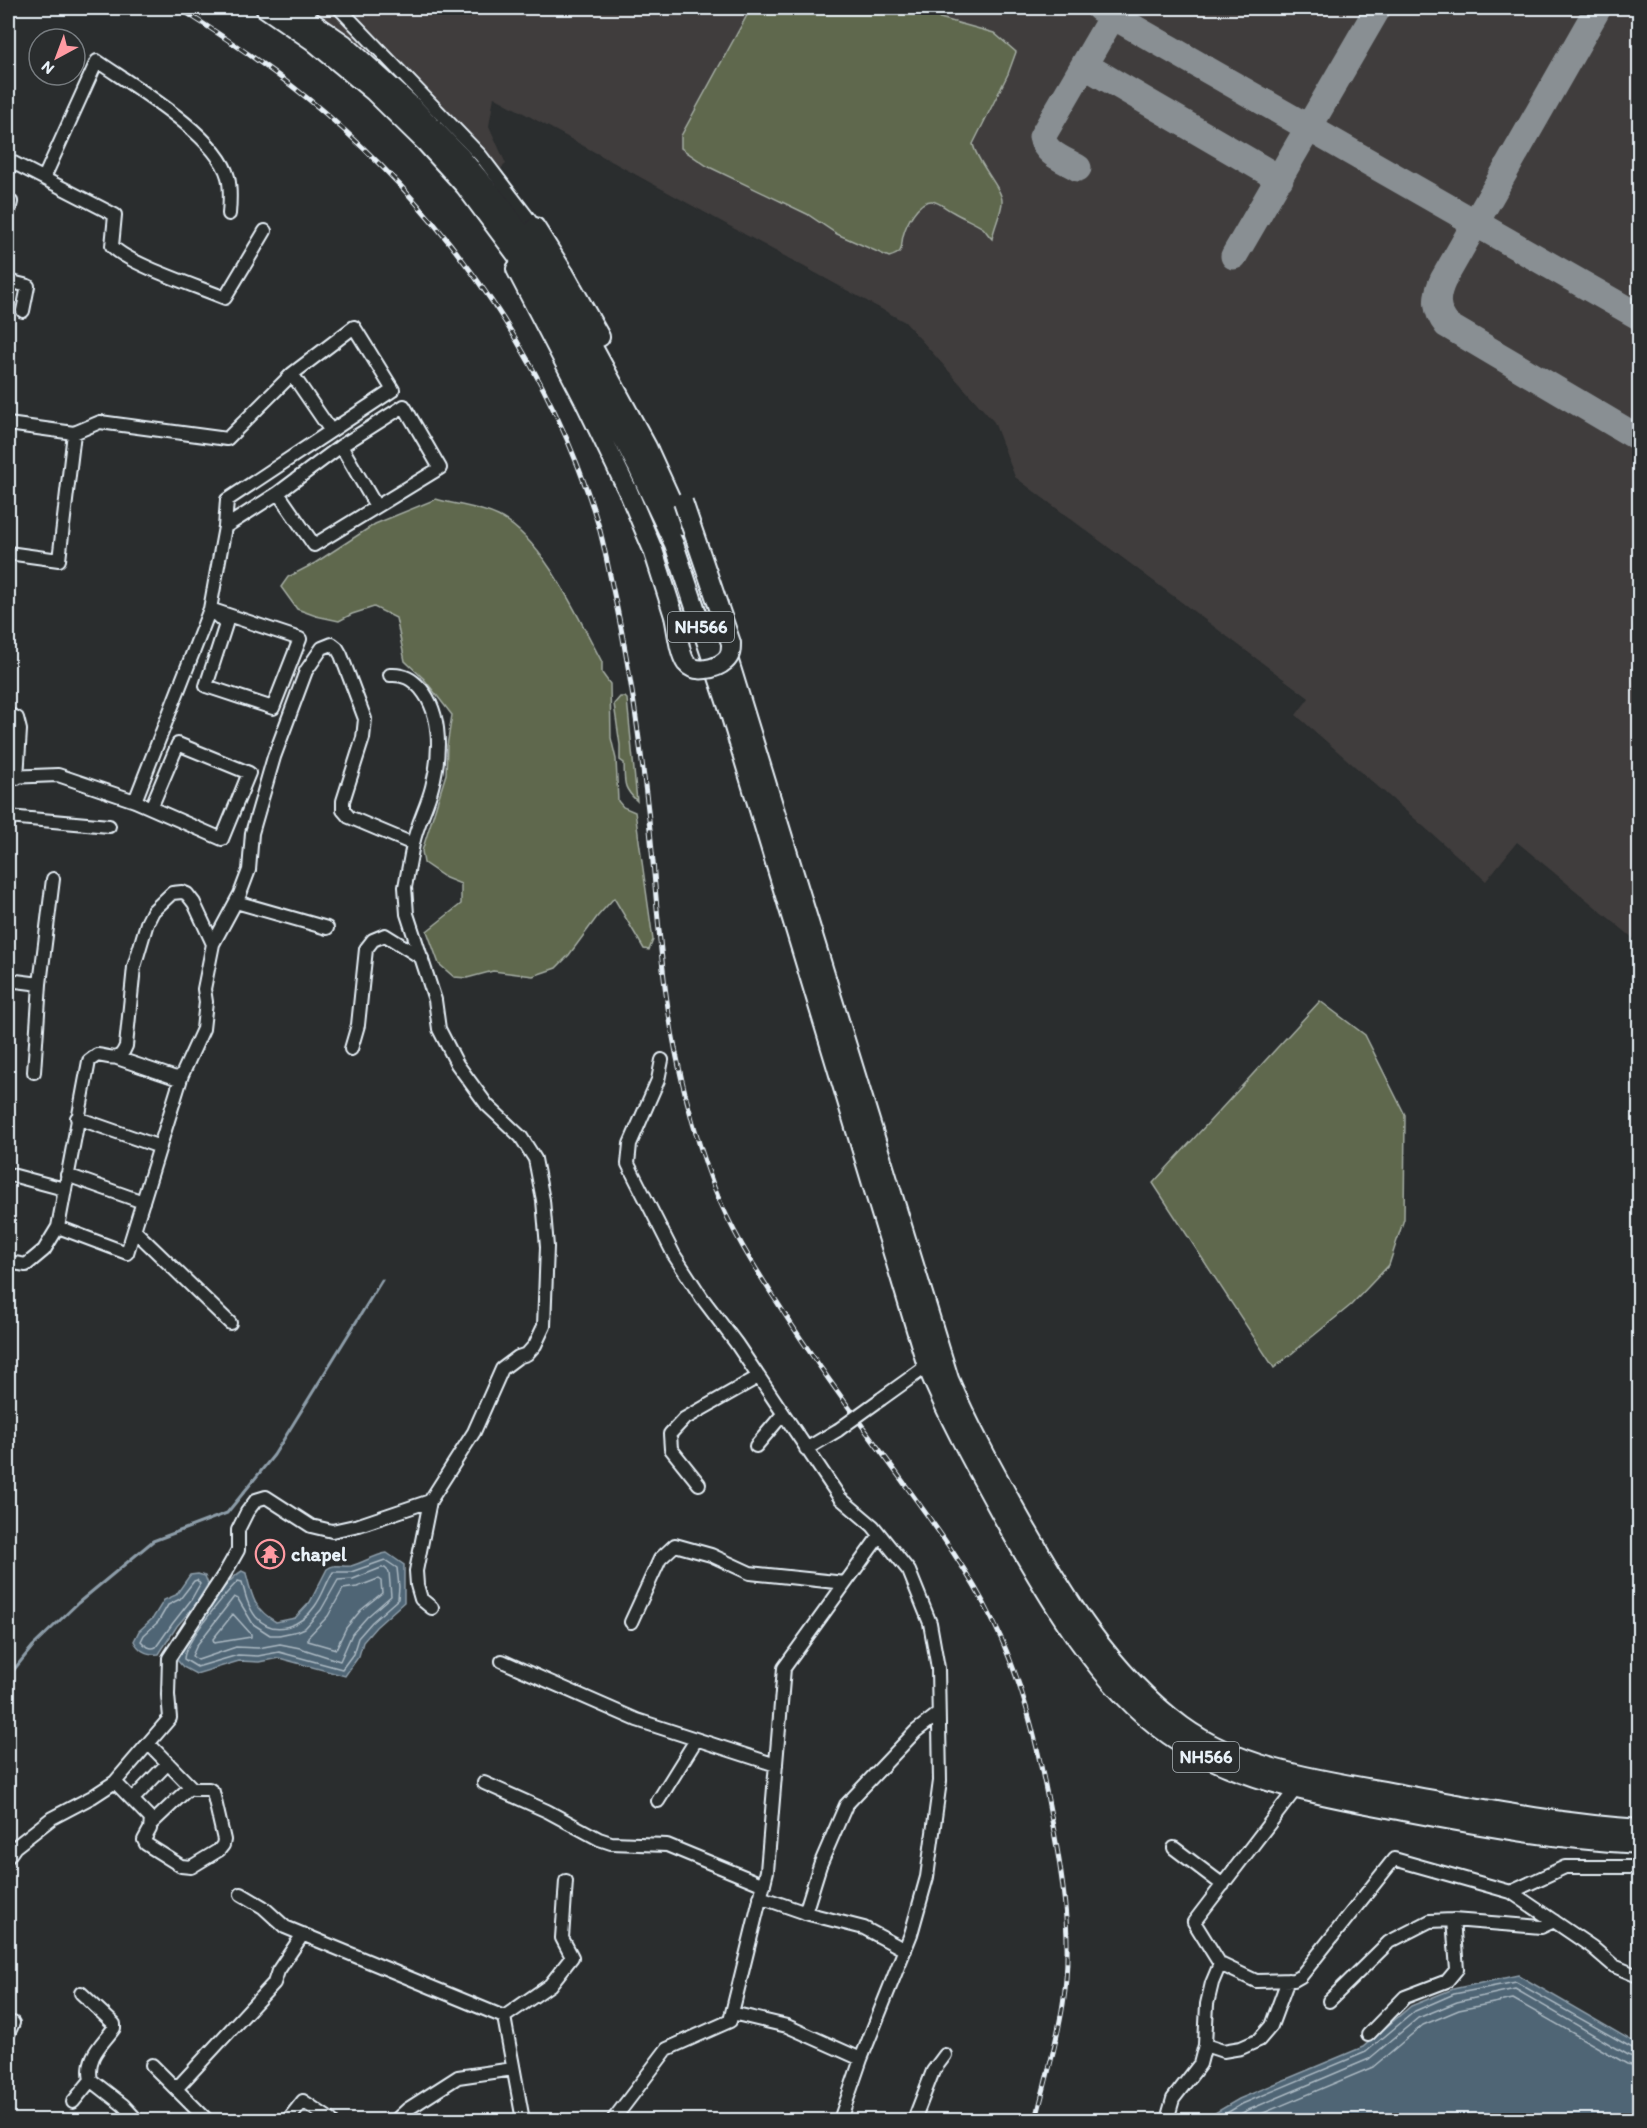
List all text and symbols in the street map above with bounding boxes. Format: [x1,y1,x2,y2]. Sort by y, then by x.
north arrow [27,27,87,87]
text: N [37,57,58,79]
road number: NH566 [668,612,734,642]
temple icon: chapel [254,1538,286,1570]
place label: chapel [291,1542,347,1567]
road number: NH566 [1173,1742,1239,1772]

